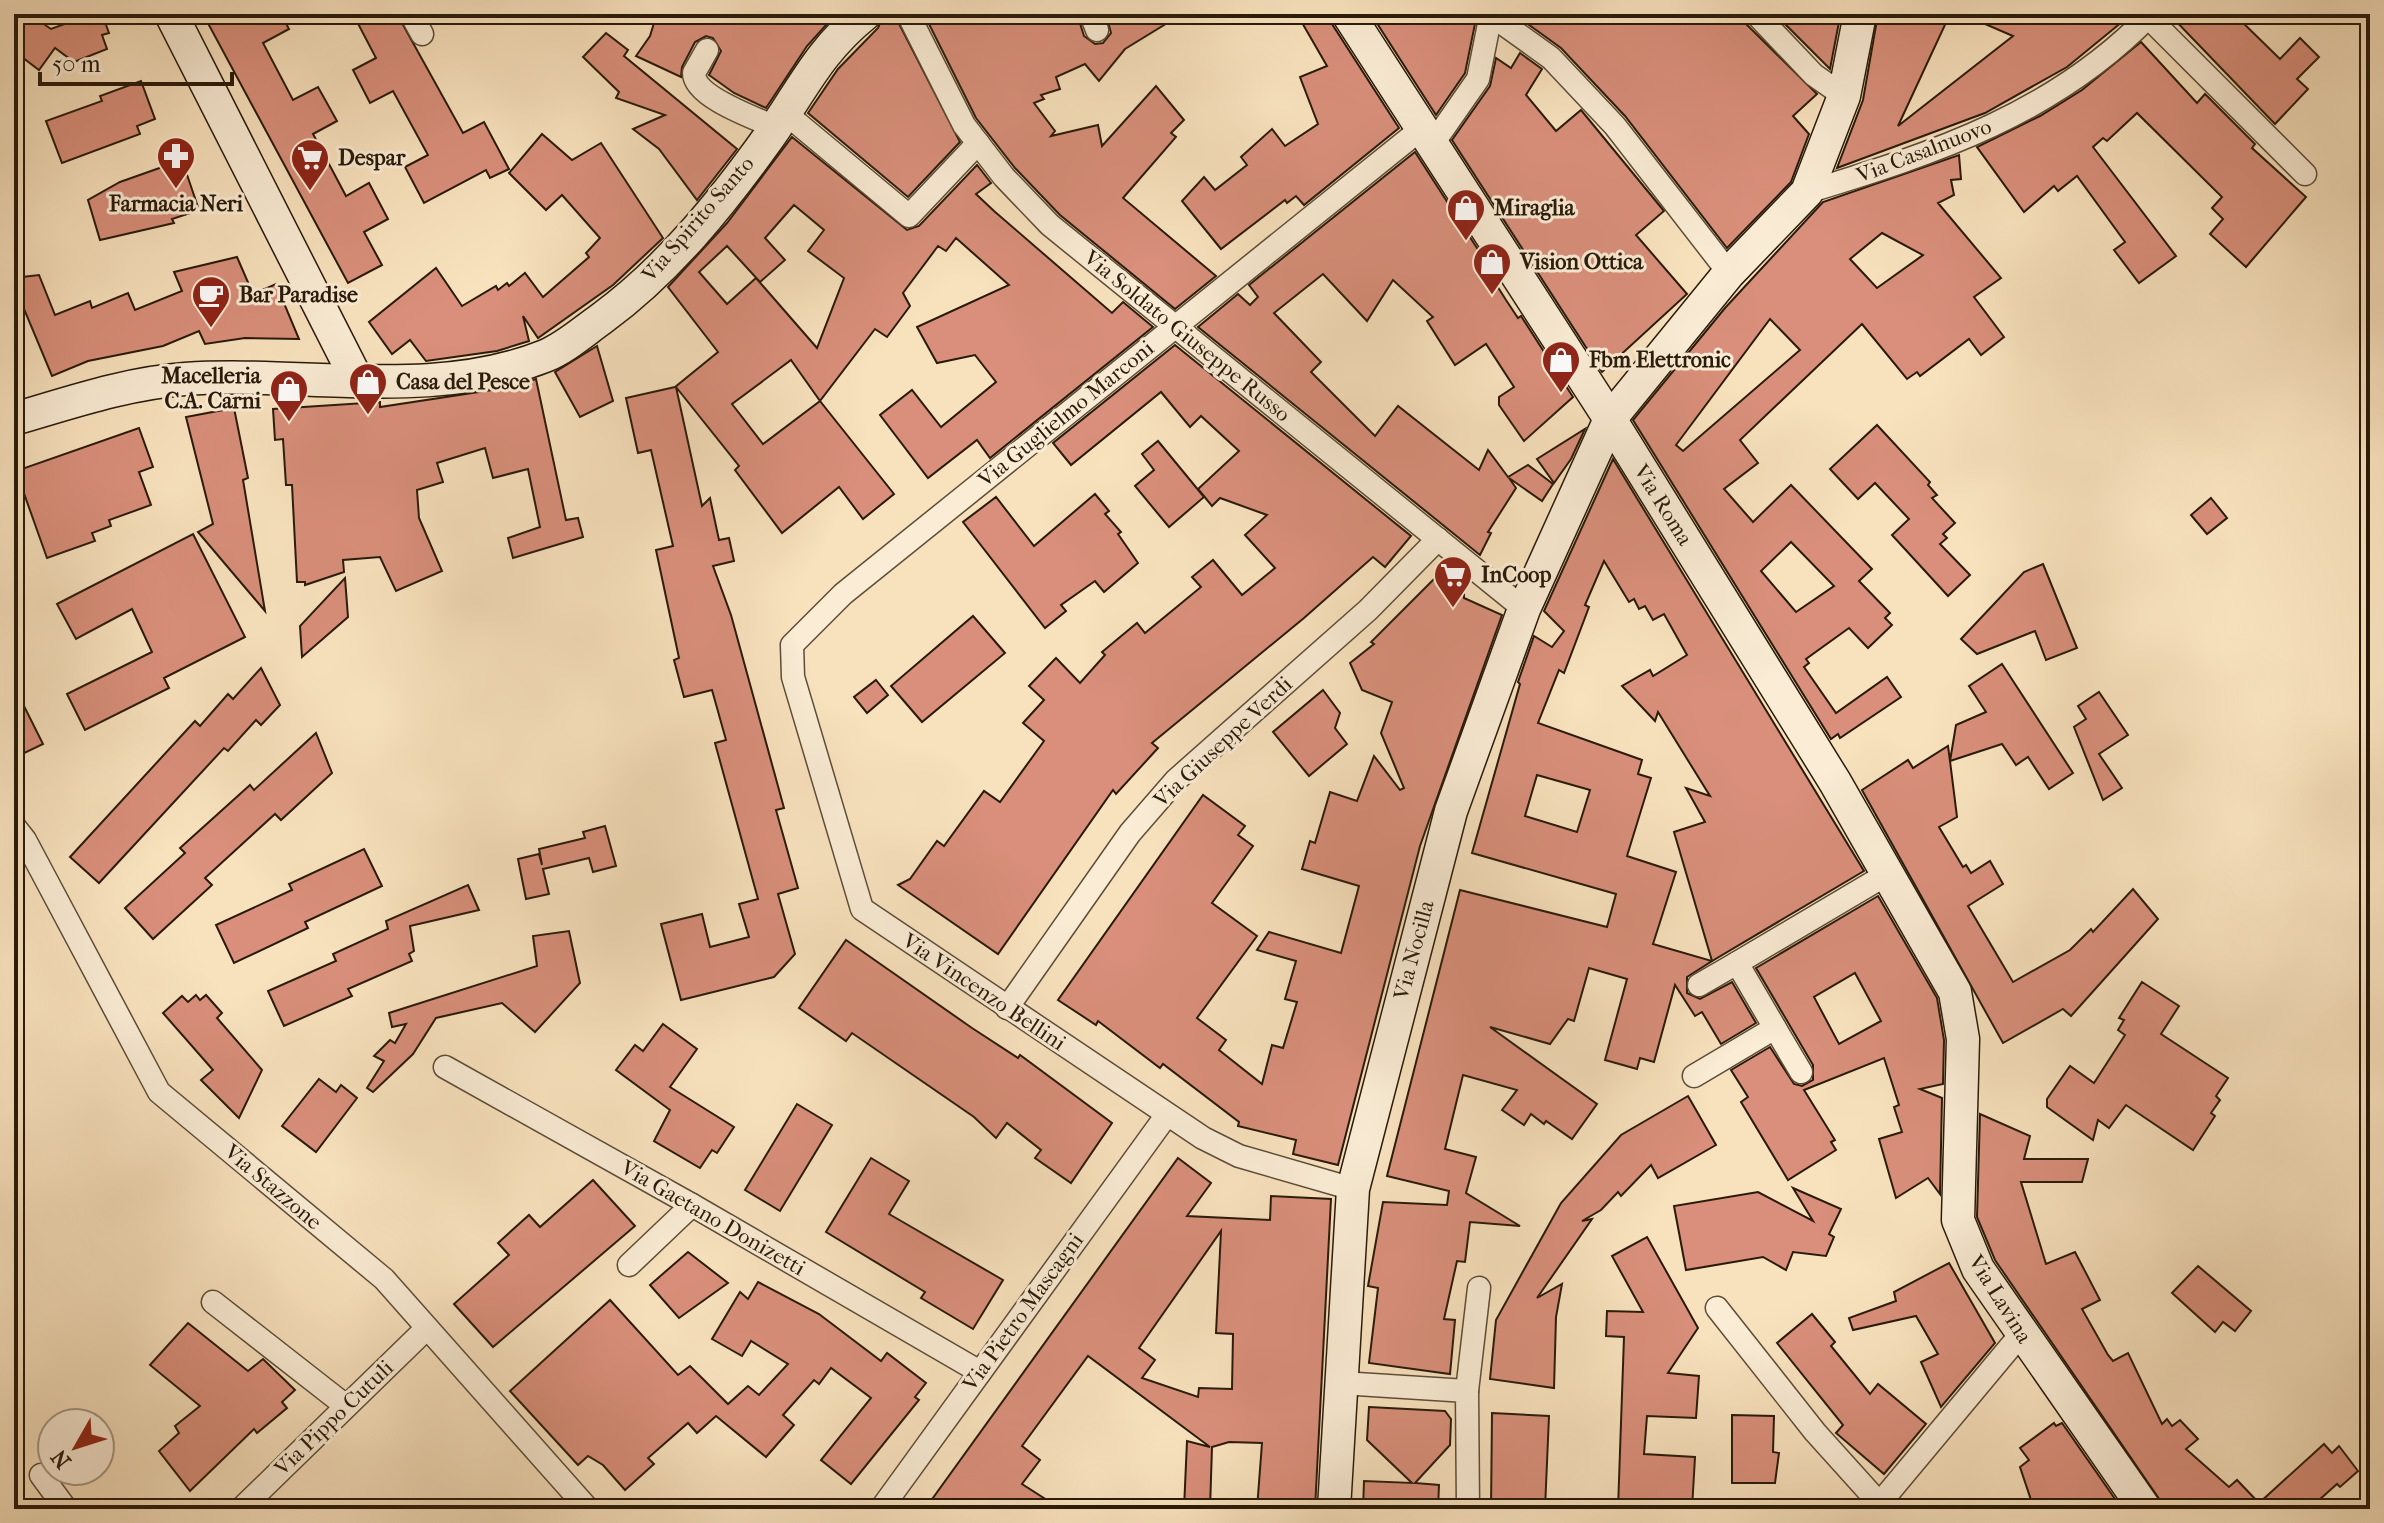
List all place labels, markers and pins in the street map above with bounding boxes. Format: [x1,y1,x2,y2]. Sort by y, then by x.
pharmacy icon: Farmacia Neri [155,135,197,190]
supermarket icon: Despar [289,137,331,192]
place label: Despar [338,145,406,171]
shop icon: Miraglia [1445,187,1487,242]
place label: Farmacia Neri [108,191,243,217]
place label: Miraglia [1493,195,1576,221]
shop icon: Vision Ottica [1471,241,1513,296]
place label: Vision Ottica [1519,249,1644,275]
cafe icon: Bar Paradise [190,274,232,329]
place label: Bar Paradise [239,282,358,308]
shop icon: Fbm Elettronic [1540,339,1582,394]
place label: Fbm Elettronic [1588,347,1731,373]
shop icon: Casa del Pesce [347,361,389,416]
place label: Macelleria C.A. Carni [160,363,262,414]
shop icon: Macelleria C.A. Carni [268,368,310,423]
place label: Casa del Pesce [396,369,530,395]
supermarket icon: InCoop [1432,554,1474,609]
place label: InCoop [1481,562,1551,588]

